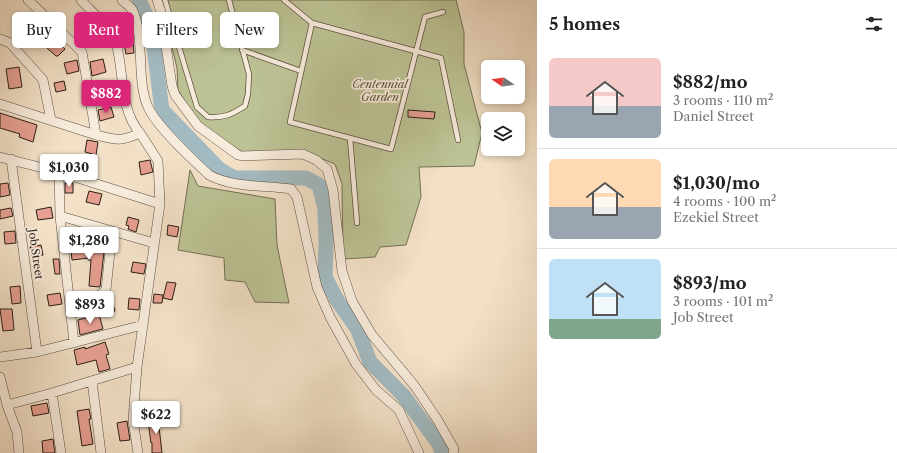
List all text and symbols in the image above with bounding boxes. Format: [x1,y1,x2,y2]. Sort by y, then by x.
chip: Buy [12,12,66,48]
chip: Rent [74,12,134,48]
chip: Filters [142,12,212,48]
chip: New [220,12,279,48]
icon: filters [863,13,885,35]
text: 5 homes [549,14,620,34]
north arrow [481,60,525,104]
map controls [481,60,525,156]
text: $882/mo [673,72,748,92]
icon: home [581,74,629,122]
park label: Centennial Garden [352,77,409,104]
pin: $882 [82,80,130,114]
text: $882 [91,85,121,101]
text: 3 rooms · 110 m² [673,92,773,108]
text: Daniel Street [673,108,754,124]
button: layers [481,112,525,156]
pin: $1,030 [36,154,102,188]
text: $1,030 [49,159,89,175]
text: $1,030/mo [673,173,760,193]
icon: home [581,175,629,223]
text: 4 rooms · 100 m² [673,193,776,209]
text: Ezekiel Street [673,209,759,225]
street label: Job Street [25,226,47,280]
pin: $1,280 [56,227,122,261]
text: $1,280 [69,232,109,248]
text: $893/mo [673,273,747,293]
icon: home [581,275,629,323]
pin: $893 [66,291,114,325]
text: 3 rooms · 101 m² [673,293,773,309]
text: $893 [75,296,105,312]
text: Job Street [673,309,734,325]
pin: $622 [132,401,180,435]
text: $622 [141,406,171,422]

